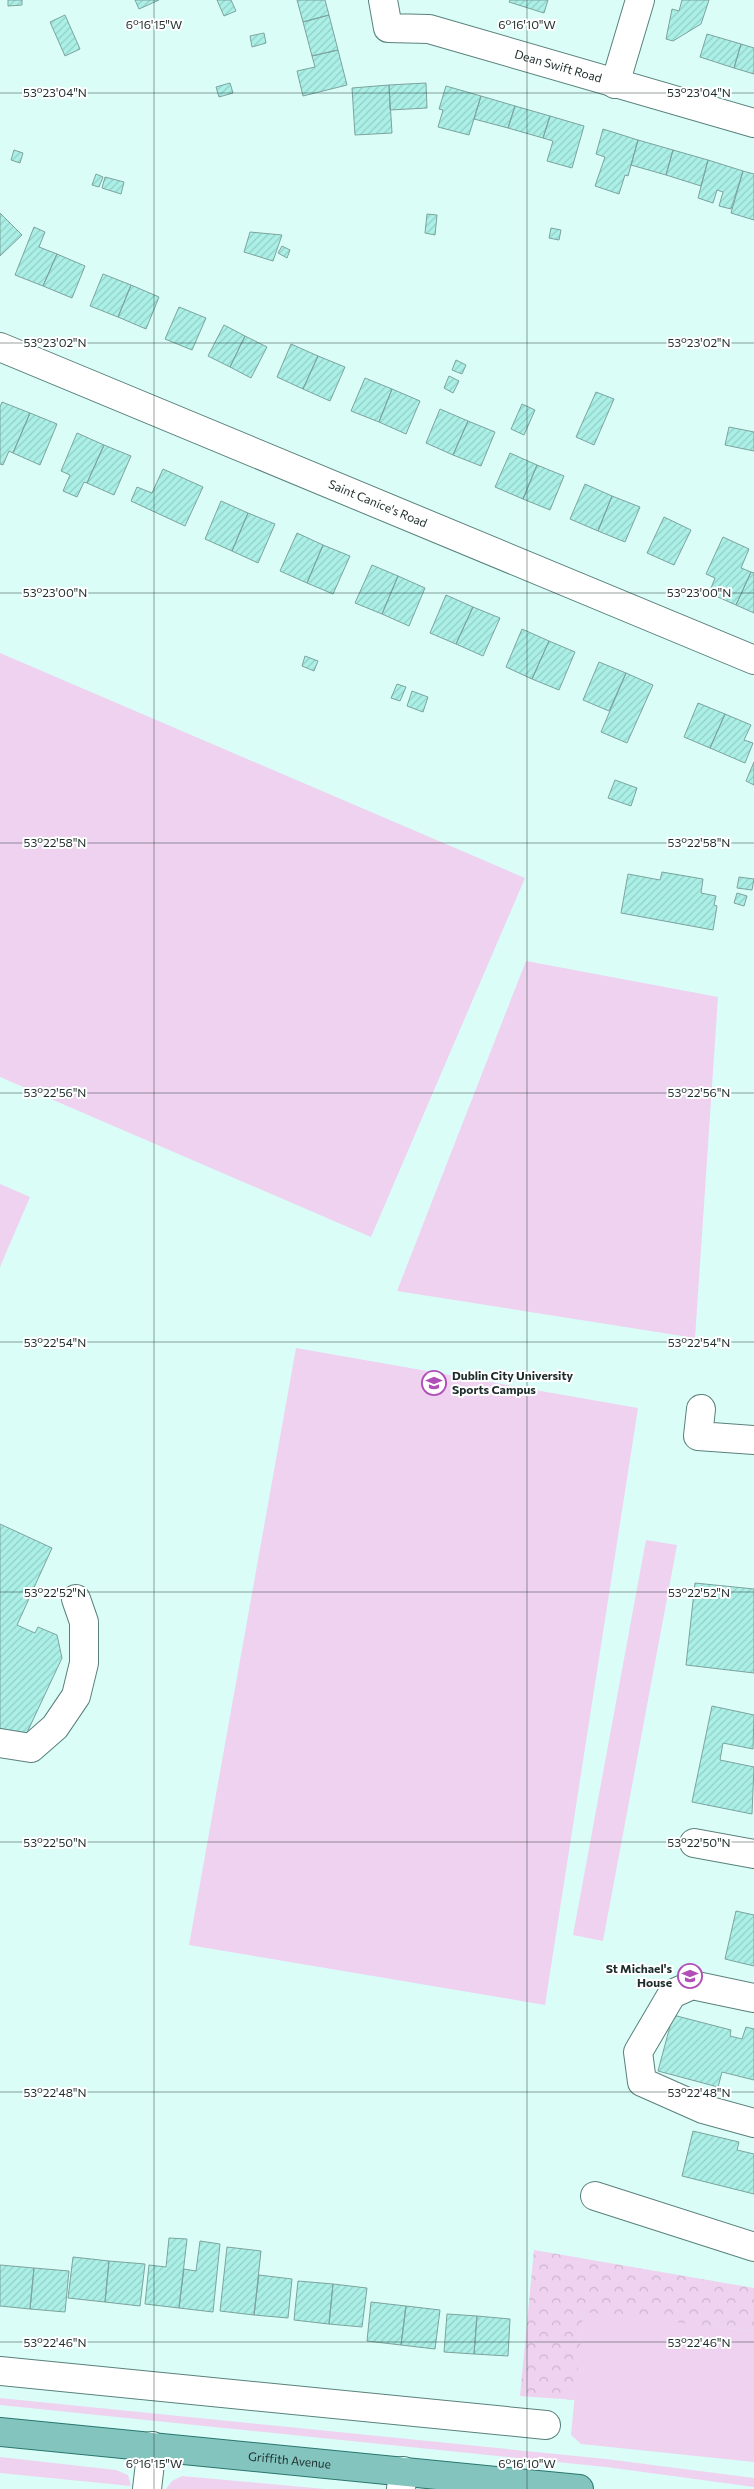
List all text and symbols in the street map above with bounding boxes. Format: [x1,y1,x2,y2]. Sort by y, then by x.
text: 6°16'15"W [126,17,182,31]
text: 6°16'10"W [498,17,556,31]
street label: Dean Swift Road [513,46,604,85]
text: 53°23'04"N [23,85,87,99]
text: 53°23'04"N [667,85,731,99]
text: 53°23'02"N [23,335,87,349]
text: 53°23'02"N [667,335,731,349]
street label: Saint Canice's Road [327,476,430,530]
text: 53°23'00"N [23,585,87,599]
text: 53°23'00"N [667,585,731,599]
text: 53°22'58"N [24,835,86,849]
text: 53°22'58"N [668,835,730,849]
text: 53°22'56"N [24,1085,86,1099]
text: 53°22'56"N [668,1085,730,1099]
text: 53°22'54"N [24,1335,86,1349]
text: 53°22'54"N [668,1335,730,1349]
place label: Dublin City University Sports Campus [452,1368,573,1396]
school or university icon: Dublin City University Sports Campus [421,1370,447,1396]
text: 53°22'52"N [24,1585,86,1599]
text: 53°22'52"N [668,1585,730,1599]
text: 53°22'50"N [23,1835,87,1849]
text: 53°22'50"N [667,1835,731,1849]
place label: St Michael's House [606,1961,672,1989]
school or university icon: St Michael's House [677,1963,703,1989]
text: 53°22'48"N [23,2085,87,2099]
text: 53°22'48"N [667,2085,731,2099]
text: 53°22'46"N [23,2335,87,2349]
text: 53°22'46"N [667,2335,731,2349]
street label: Griffith Avenue [248,2448,332,2471]
text: 6°16'15"W [126,2456,182,2470]
text: 6°16'10"W [498,2456,556,2470]

